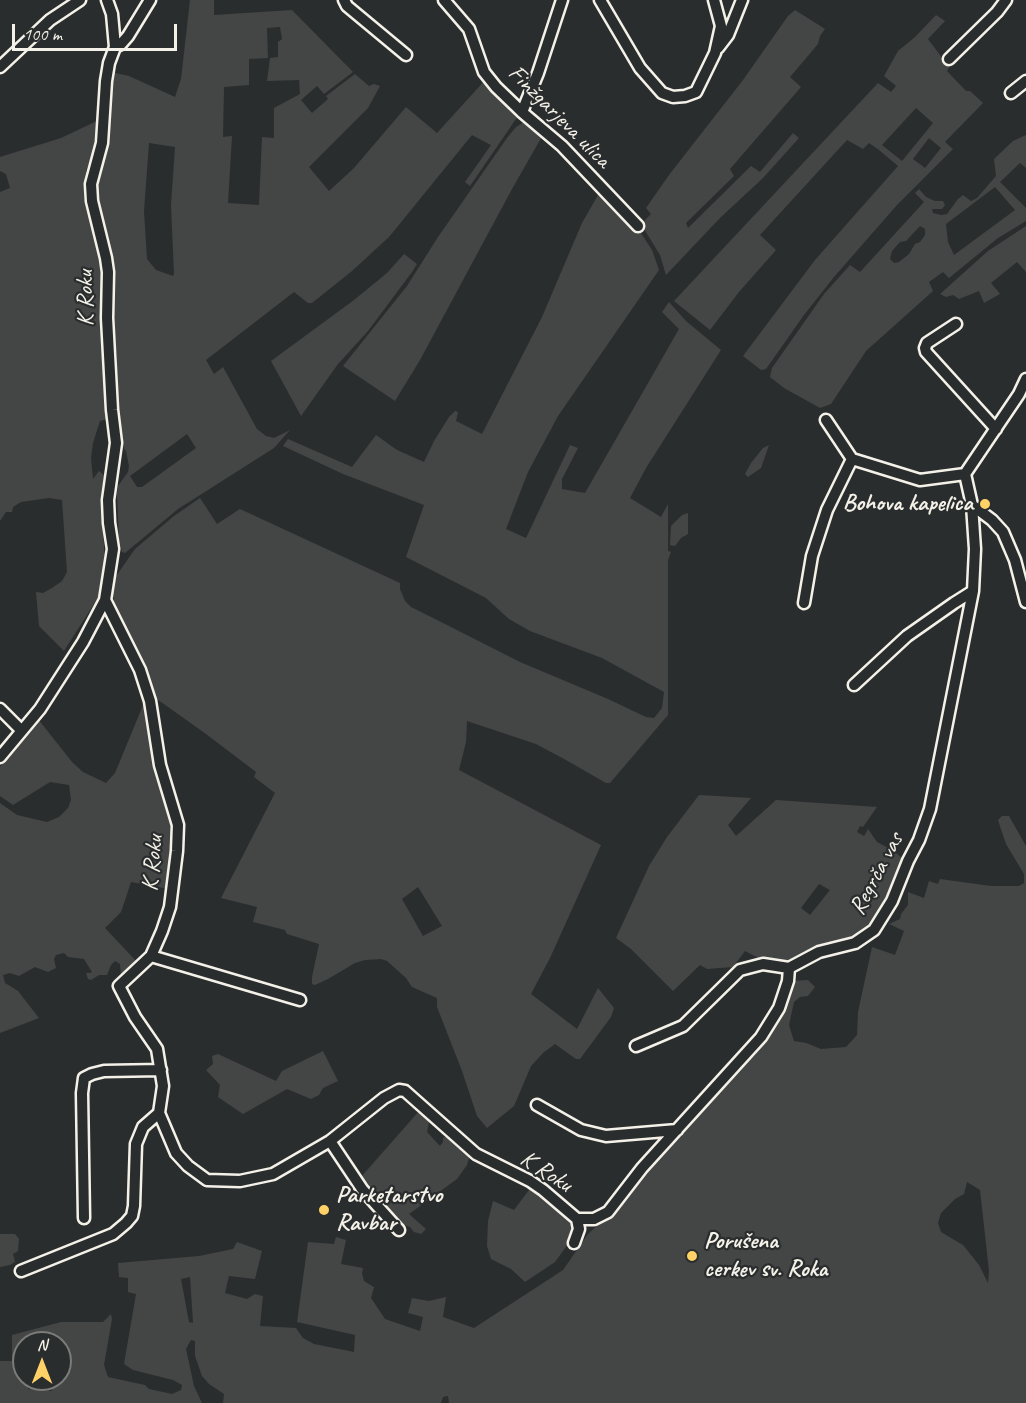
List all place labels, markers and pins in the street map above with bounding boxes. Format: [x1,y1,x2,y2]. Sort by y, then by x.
place label: Bohova kapelica [843,490,973,518]
marker: Bohova kapelica [978,497,992,511]
place label: Parketarstvo Ravbar [336,1182,442,1238]
marker: Parketarstvo Ravbar [317,1203,331,1217]
place label: Porušena cerkev sv. Roka [704,1228,827,1284]
marker: Porušena cerkev sv. Roka [685,1249,699,1263]

